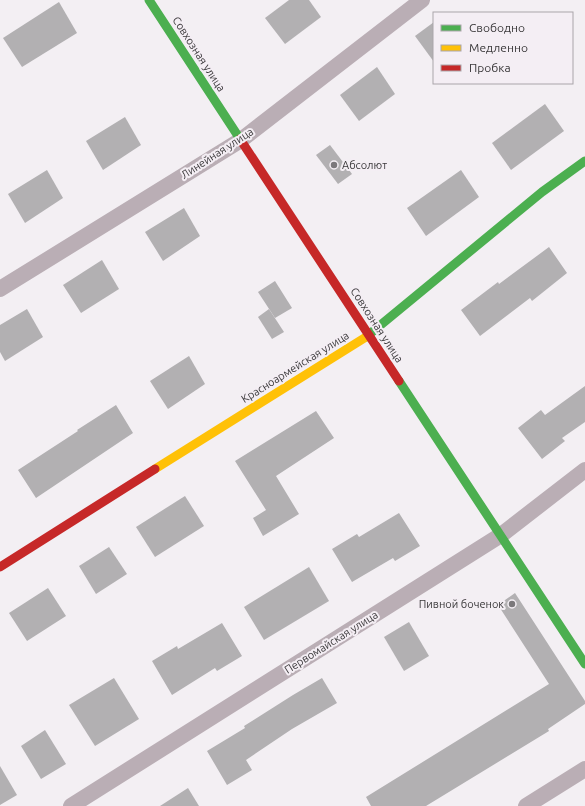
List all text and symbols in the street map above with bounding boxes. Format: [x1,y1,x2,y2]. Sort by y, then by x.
legend [433,12,573,84]
street label: Совхозная улица [170,14,228,94]
text: Свободно [469,21,525,34]
text: Медленно [469,41,528,54]
text: Пробка [469,61,511,74]
street label: Линейная улица [179,125,255,181]
place label: Абсолют [342,159,387,171]
marker: Абсолют [329,160,339,170]
street label: Совхозная улица [348,285,406,365]
street label: Красноармейская улица [239,329,351,405]
place label: Пивной боченок [419,598,504,610]
marker: Пивной боченок [507,599,517,609]
street label: Первомайская улица [282,608,380,676]

